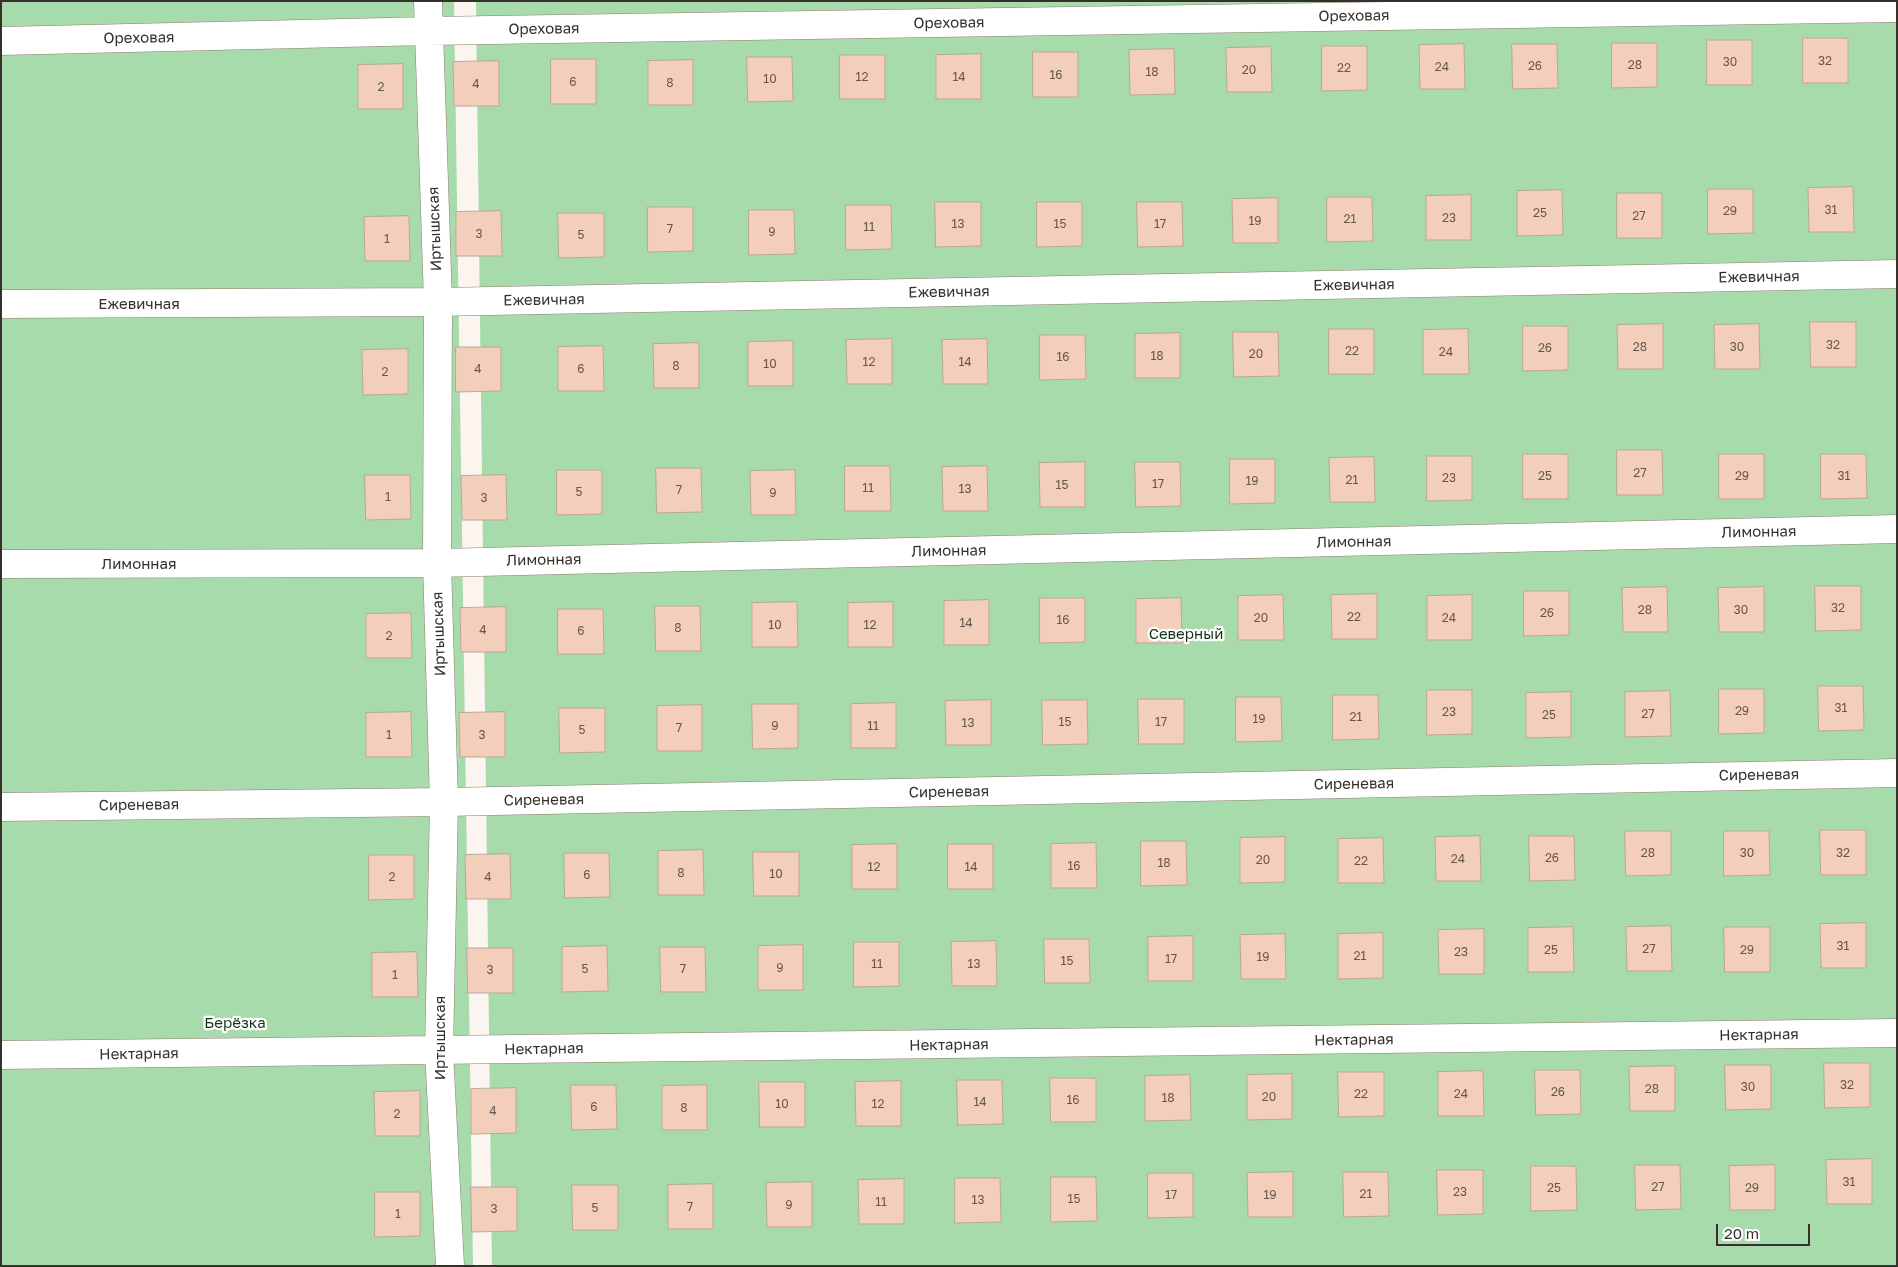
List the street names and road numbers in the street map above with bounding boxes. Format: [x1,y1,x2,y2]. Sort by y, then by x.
street label: Ореховая [1318,6,1390,26]
street label: Ореховая [913,13,985,33]
street label: Ореховая [508,19,580,39]
street label: Ореховая [103,28,175,48]
street label: Иртышская [425,186,445,272]
street label: Ежевичная [1718,267,1800,287]
street label: Ежевичная [1313,275,1395,295]
street label: Ежевичная [908,282,990,302]
street label: Ежевичная [503,290,585,310]
street label: Ежевичная [98,295,180,313]
street label: Лимонная [1721,522,1797,542]
street label: Лимонная [1316,532,1392,552]
street label: Лимонная [911,541,987,561]
street label: Лимонная [506,550,582,570]
street label: Лимонная [102,555,176,573]
street label: Иртышская [429,591,449,677]
street label: Сиреневая [1719,765,1799,785]
street label: Сиреневая [1314,774,1394,794]
street label: Сиреневая [909,782,989,802]
street label: Сиреневая [504,790,584,810]
street label: Сиреневая [99,795,179,815]
street label: Иртышская [431,996,449,1080]
street label: Нектарная [1719,1025,1799,1045]
street label: Нектарная [1314,1030,1394,1050]
street label: Нектарная [909,1035,989,1055]
street label: Нектарная [504,1039,584,1059]
street label: Нектарная [99,1044,179,1064]

